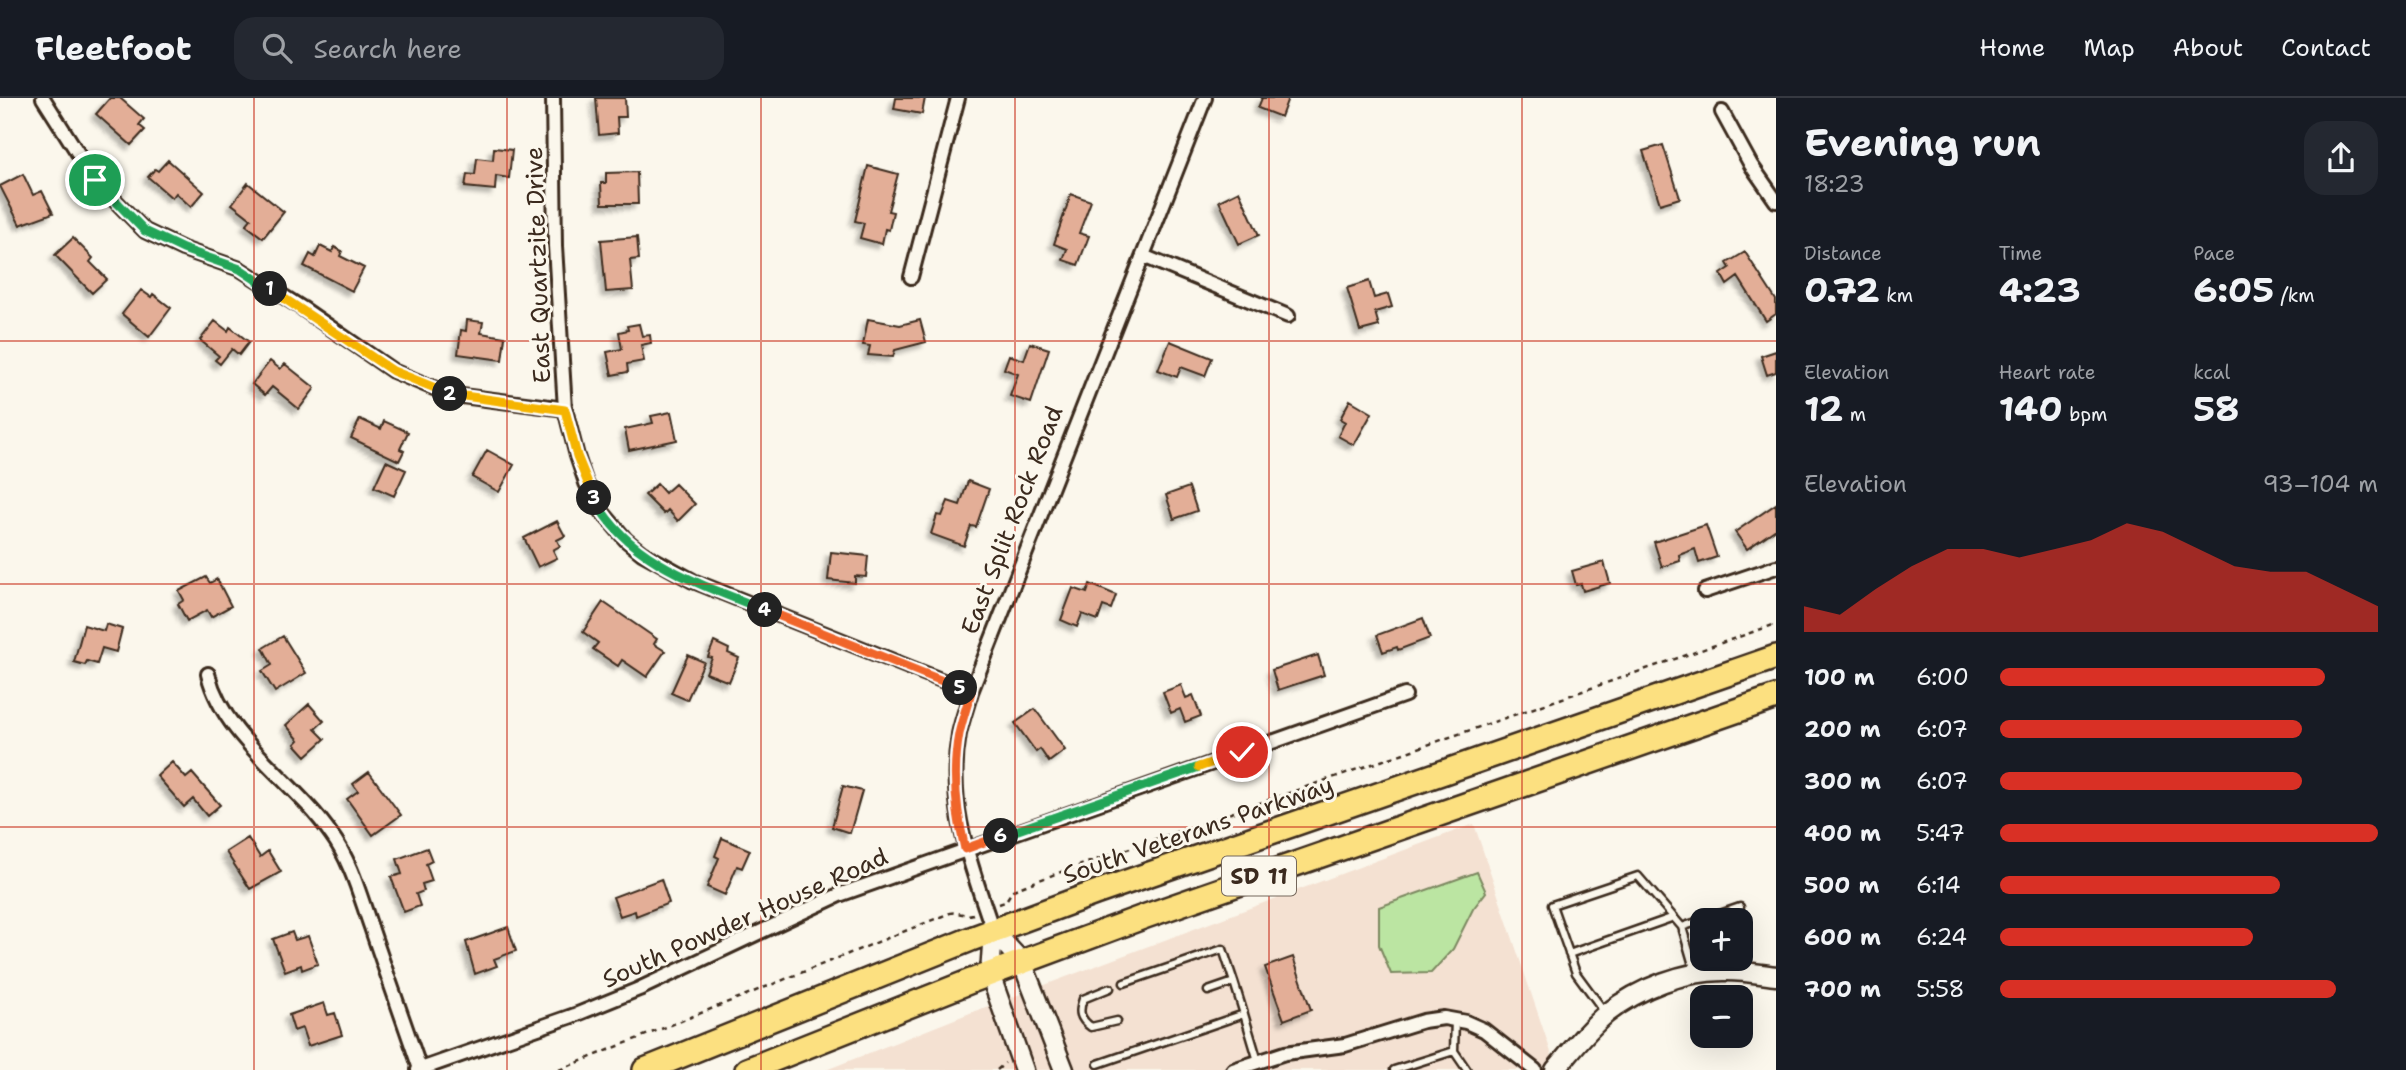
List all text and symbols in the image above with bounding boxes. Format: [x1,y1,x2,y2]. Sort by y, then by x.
search box [234,17,724,80]
text: Fleetfoot [35,26,192,71]
icon: search [258,29,296,67]
text: Search here [314,31,462,66]
text: Home [1979,32,2045,64]
text: Map [2083,32,2135,64]
text: About [2173,32,2243,64]
text: Contact [2281,32,2371,64]
text: Evening run [1804,117,2041,168]
button: share [2304,121,2378,195]
street label: East Quartzite Drive [518,146,558,384]
pin [65,150,125,210]
icon: arrive [76,161,114,199]
text: 18:23 [1804,169,1865,199]
text: Distance [1804,241,1882,266]
text: Time [1999,241,2042,266]
text: Pace [2193,241,2235,266]
text: 0.72 [1804,266,1880,313]
text: 4:23 [1999,266,2081,313]
text: 6:05 [2193,266,2274,313]
pin: 1 [252,272,288,306]
text: 1 [265,276,274,301]
text: km [1880,283,1913,308]
text: /km [2274,283,2315,308]
text: Elevation [1804,360,1889,385]
text: Heart rate [1999,360,2095,385]
text: kcal [2193,360,2230,385]
pin: 2 [433,376,468,412]
text: 2 [443,381,456,406]
text: 12 [1804,385,1843,432]
text: 140 [1999,385,2063,432]
text: 58 [2193,385,2240,432]
street label: East Split Rock Road [954,401,1070,639]
text: m [1843,402,1866,427]
text: bpm [2063,402,2108,427]
text: Elevation [1804,469,1907,499]
text: 93–104 m [2263,469,2378,499]
pin: 3 [576,480,612,516]
text: 3 [587,485,600,510]
pin: 4 [748,592,782,628]
text: 4 [758,597,771,622]
text: 100 m [1804,662,1875,692]
text: 6:00 [1916,662,1969,692]
pin: 5 [942,670,978,706]
text: 5 [954,675,965,700]
text: 200 m [1804,714,1881,744]
text: 6:07 [1916,714,1968,744]
pin [1212,722,1272,782]
icon: check [1223,733,1261,771]
text: 300 m [1804,766,1881,796]
text: 6:07 [1916,766,1968,796]
street label: South Veterans Parkway [1058,769,1338,891]
pin: 6 [984,818,1018,854]
text: 400 m [1804,818,1881,848]
text: 5:47 [1916,818,1965,848]
text: 6 [994,823,1007,848]
street label: South Powder House Road [597,840,893,996]
road number: SD 11 [1222,856,1296,896]
text: 500 m [1804,870,1879,900]
text: 6:14 [1916,870,1961,900]
map controls [1690,908,1753,1048]
button: + [1690,908,1753,971]
text: 600 m [1804,922,1881,952]
text: 6:24 [1916,922,1967,952]
text: 700 m [1804,974,1881,1004]
text: 5:58 [1916,974,1965,1004]
button: − [1690,985,1753,1048]

